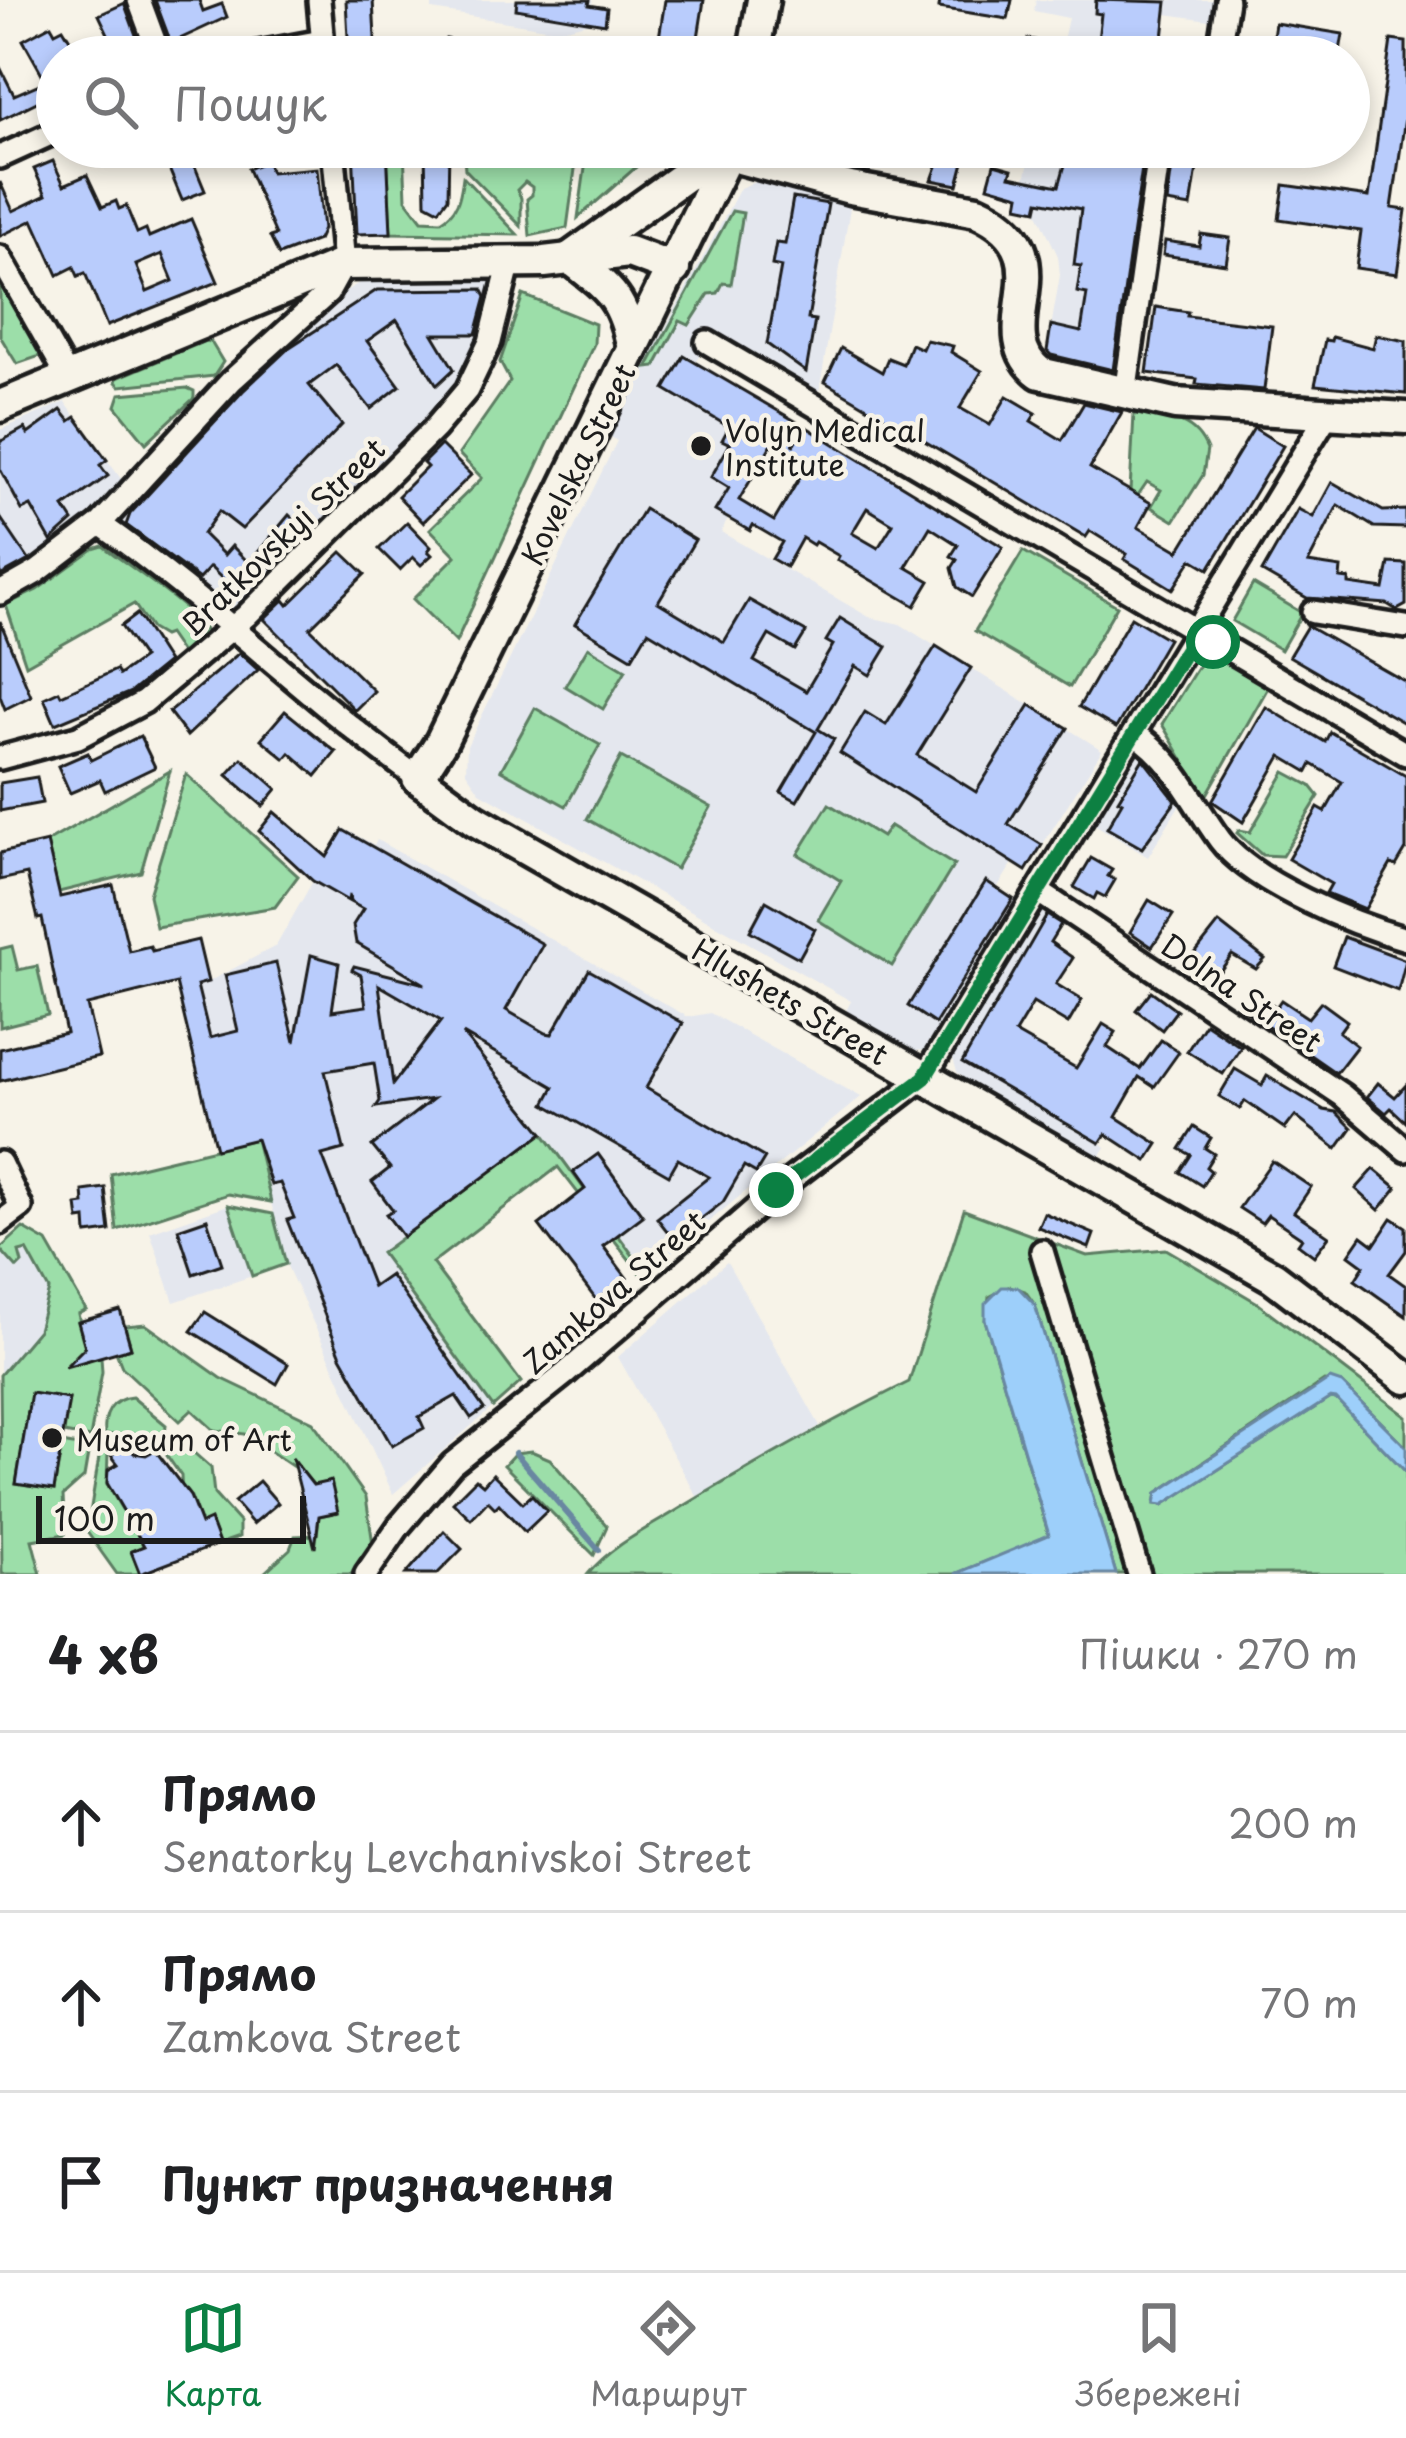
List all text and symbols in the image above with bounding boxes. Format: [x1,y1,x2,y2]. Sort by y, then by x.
search box [36,36,1370,168]
text: Пошук [174,68,327,136]
icon: search [78,69,144,135]
street label: Kovelska Street [509,355,645,573]
place label: Volyn Medical Institute [725,407,925,486]
street label: Bratkovskyi Street [170,426,394,646]
marker: Volyn Medical Institute [688,433,714,459]
route start [1186,615,1240,669]
street label: Dolna Street [1152,921,1332,1063]
street label: Hlushets Street [685,927,897,1075]
route end [749,1163,803,1217]
street label: Zamkova Street [511,1199,715,1383]
place label: Museum of Art [76,1416,292,1461]
marker: Museum of Art [39,1425,65,1451]
scale bar [36,1490,306,1543]
text: 100 m [54,1492,155,1542]
text: 4 хв [48,1614,159,1691]
text: Пішки · 270 m [1079,1623,1358,1682]
text: Прямо [162,1758,316,1826]
icon: ahead [48,1789,114,1855]
text: 200 m [1228,1792,1358,1851]
text: Senatorky Levchanivskoi Street [162,1826,751,1885]
text: Прямо [162,1938,316,2006]
icon: ahead [48,1969,114,2035]
text: 70 m [1260,1972,1358,2031]
text: Zamkova Street [162,2006,461,2065]
text: Пункт призначення [162,2148,614,2216]
icon: arrive [48,2149,114,2215]
tab: Карта [164,2295,261,2417]
tab: Маршрут [590,2295,747,2417]
tab: Збережені [1076,2295,1242,2417]

